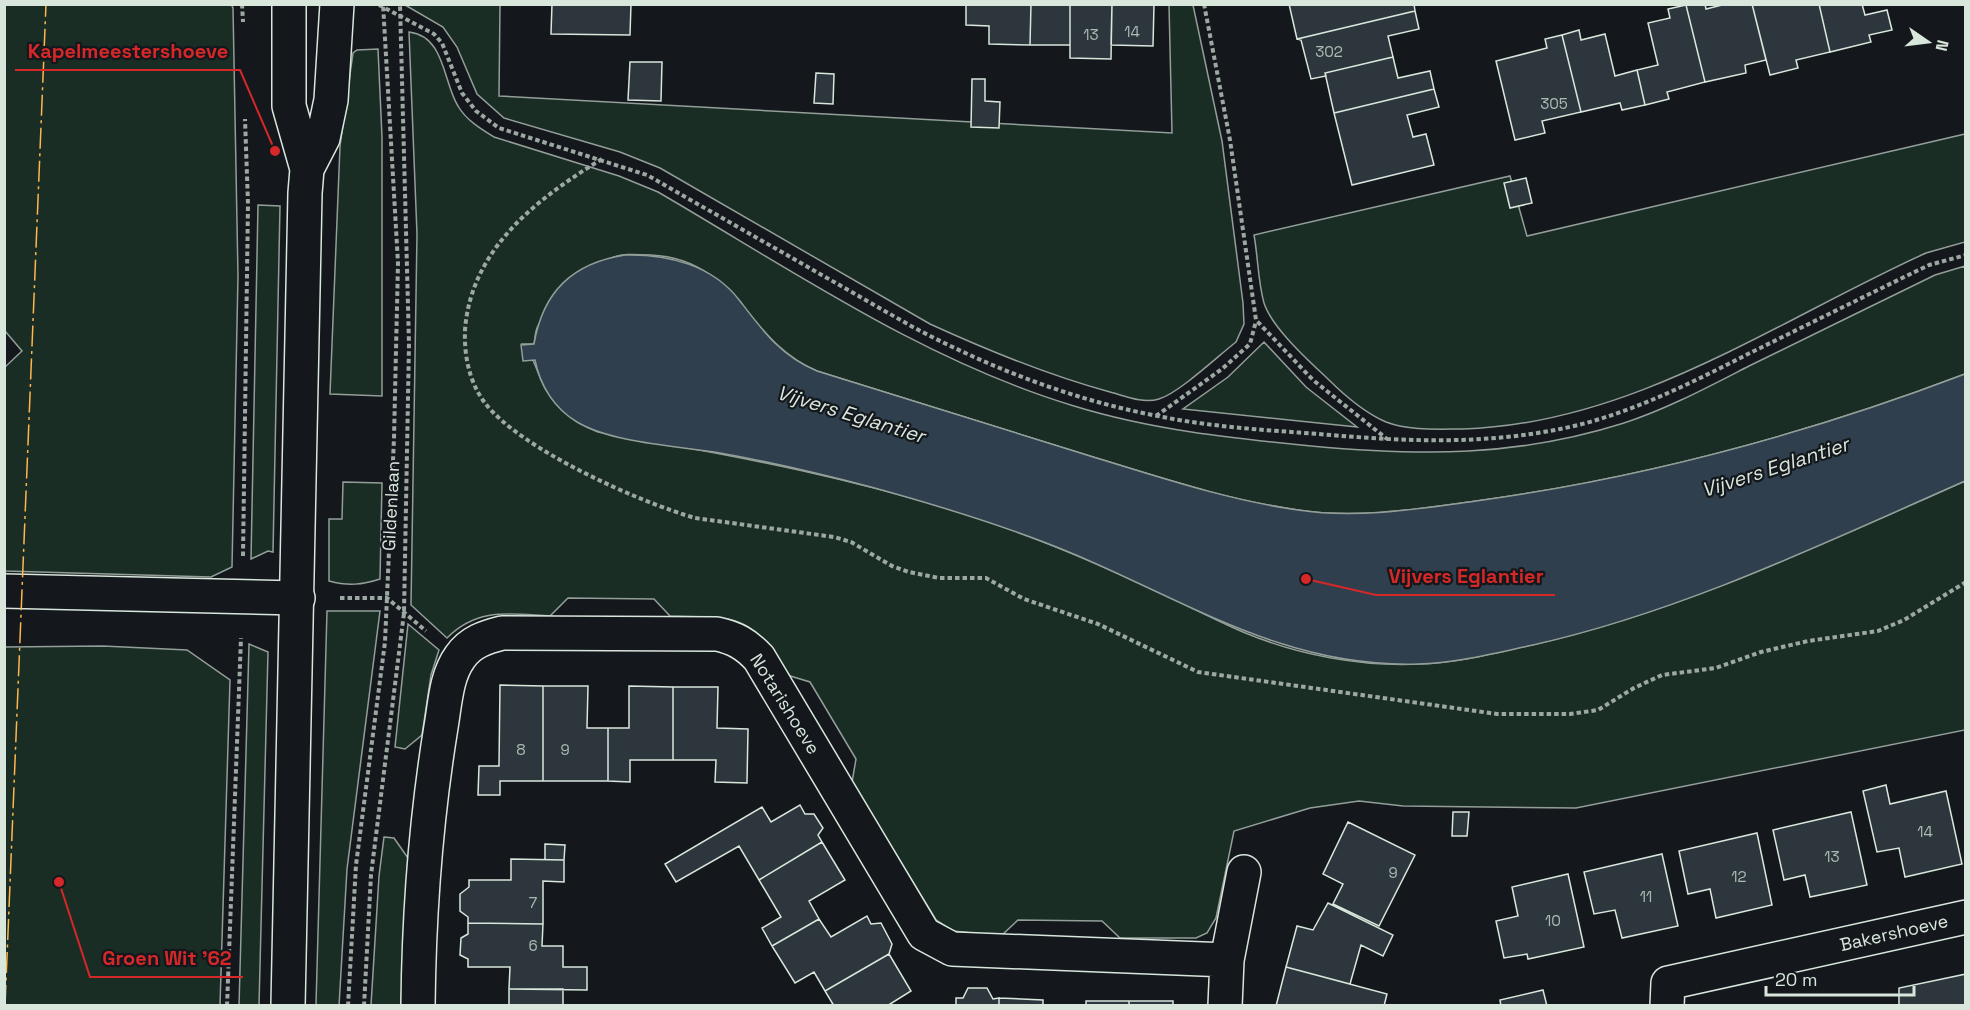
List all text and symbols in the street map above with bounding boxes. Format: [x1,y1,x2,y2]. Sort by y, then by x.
north arrow [1898,12,1958,72]
house number: 14 [1124,22,1140,41]
house number: 13 [1083,25,1099,44]
callout: Kapelmeestershoeve [15,32,240,70]
text: Kapelmeestershoeve [28,38,228,64]
text: N [1931,38,1954,53]
house number: 302 [1315,42,1343,61]
house number: 305 [1540,94,1568,113]
water label: Vijvers Eglantier [774,379,931,450]
water label: Vijvers Eglantier [1698,430,1854,503]
street label: Gildenlaan [377,460,404,552]
callout: Vijvers Eglantier [1376,557,1555,595]
text: Vijvers Eglantier [1388,563,1544,589]
street label: Notarishoeve [745,649,825,758]
house number: 8 [516,740,526,759]
house number: 9 [560,740,570,759]
house number: 14 [1917,822,1933,841]
house number: 13 [1824,847,1840,866]
house number: 9 [1388,863,1398,882]
house number: 12 [1731,867,1747,886]
house number: 11 [1640,887,1652,906]
house number: 7 [529,893,537,912]
street label: Bakershoeve [1837,909,1950,956]
house number: 10 [1545,911,1561,930]
house number: 6 [528,936,538,955]
callout: Groen Wit '62 [90,939,243,977]
text: Groen Wit '62 [102,945,232,971]
scale bar [1766,959,1914,997]
text: 20 m [1775,968,1818,991]

